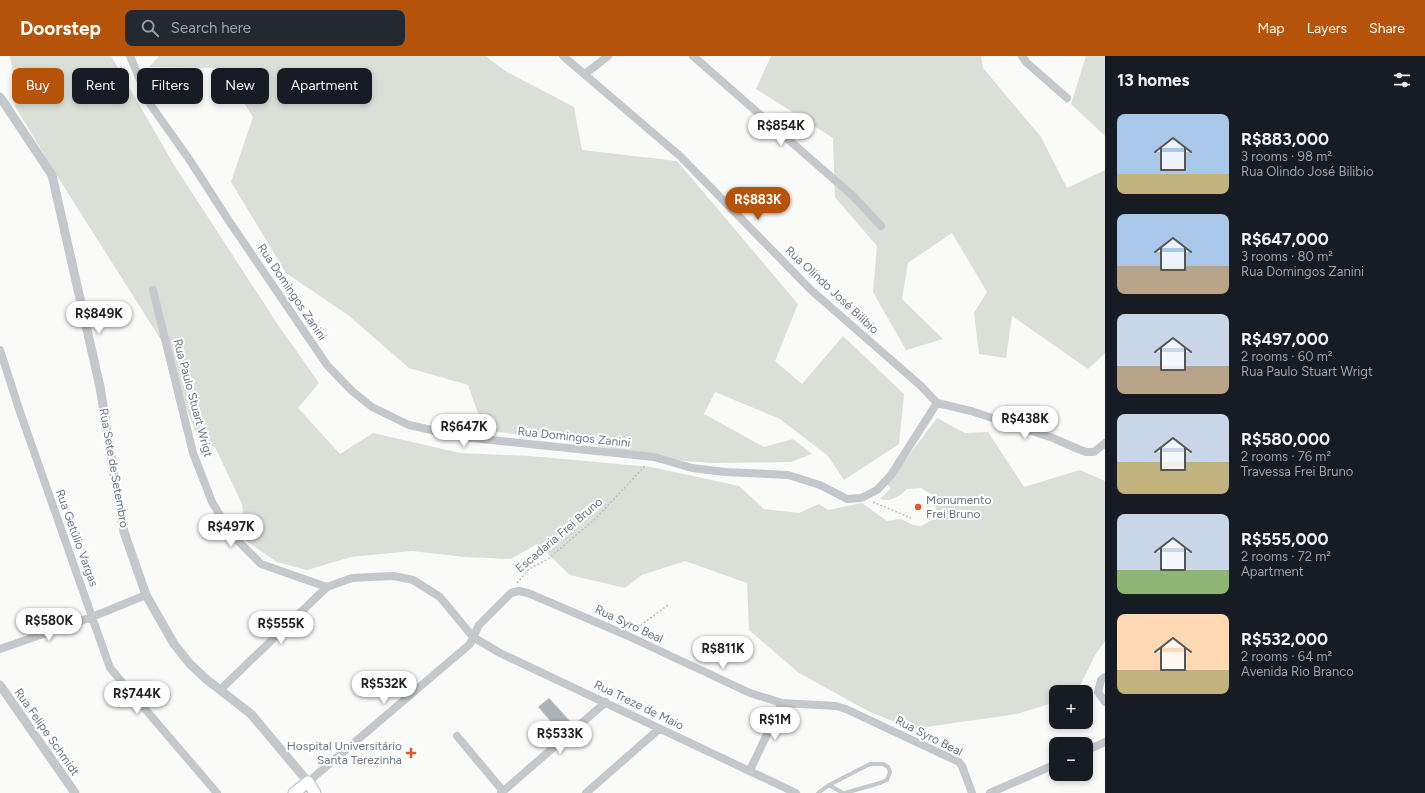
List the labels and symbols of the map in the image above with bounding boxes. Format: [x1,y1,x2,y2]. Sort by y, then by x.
pin: R$854K [748,113,814,147]
pin: R$883K [725,187,791,221]
street label: Rua Domingos Zanini [254,241,330,343]
street label: Rua Olindo José Bilibio [783,243,882,337]
pin: R$849K [66,301,132,335]
street label: Rua Paulo Stuart Wrigt [170,337,216,459]
pin: R$438K [992,406,1058,440]
street label: Rua Sete de Setembro [97,407,131,529]
pin: R$647K [431,414,497,448]
street label: Rua Domingos Zanini [517,424,631,450]
street label: Rua Getúlio Vargas [53,488,101,589]
place label: Monumento Frei Bruno [926,493,991,521]
street label: Escadaria Frei Bruno [513,495,605,575]
marker: Monumento Frei Bruno [913,502,923,512]
pin: R$497K [198,514,264,548]
street label: Rua Syro Beal [593,602,665,646]
pin: R$580K [16,608,82,642]
pin: R$555K [248,611,314,645]
pin: R$811K [690,636,756,670]
pin: R$532K [351,671,417,705]
street label: Rua Treze de Maio [592,677,686,733]
pin: R$744K [104,681,170,715]
street label: Rua Felipe Schmidt [12,686,83,779]
pin: R$1M [751,707,799,741]
street label: Rua Syro Beal [893,713,965,759]
pin: R$533K [527,721,593,755]
place label: Hospital Universitário Santa Terezinha [287,739,402,767]
marker: Hospital Universitário Santa Terezinha [405,747,417,759]

